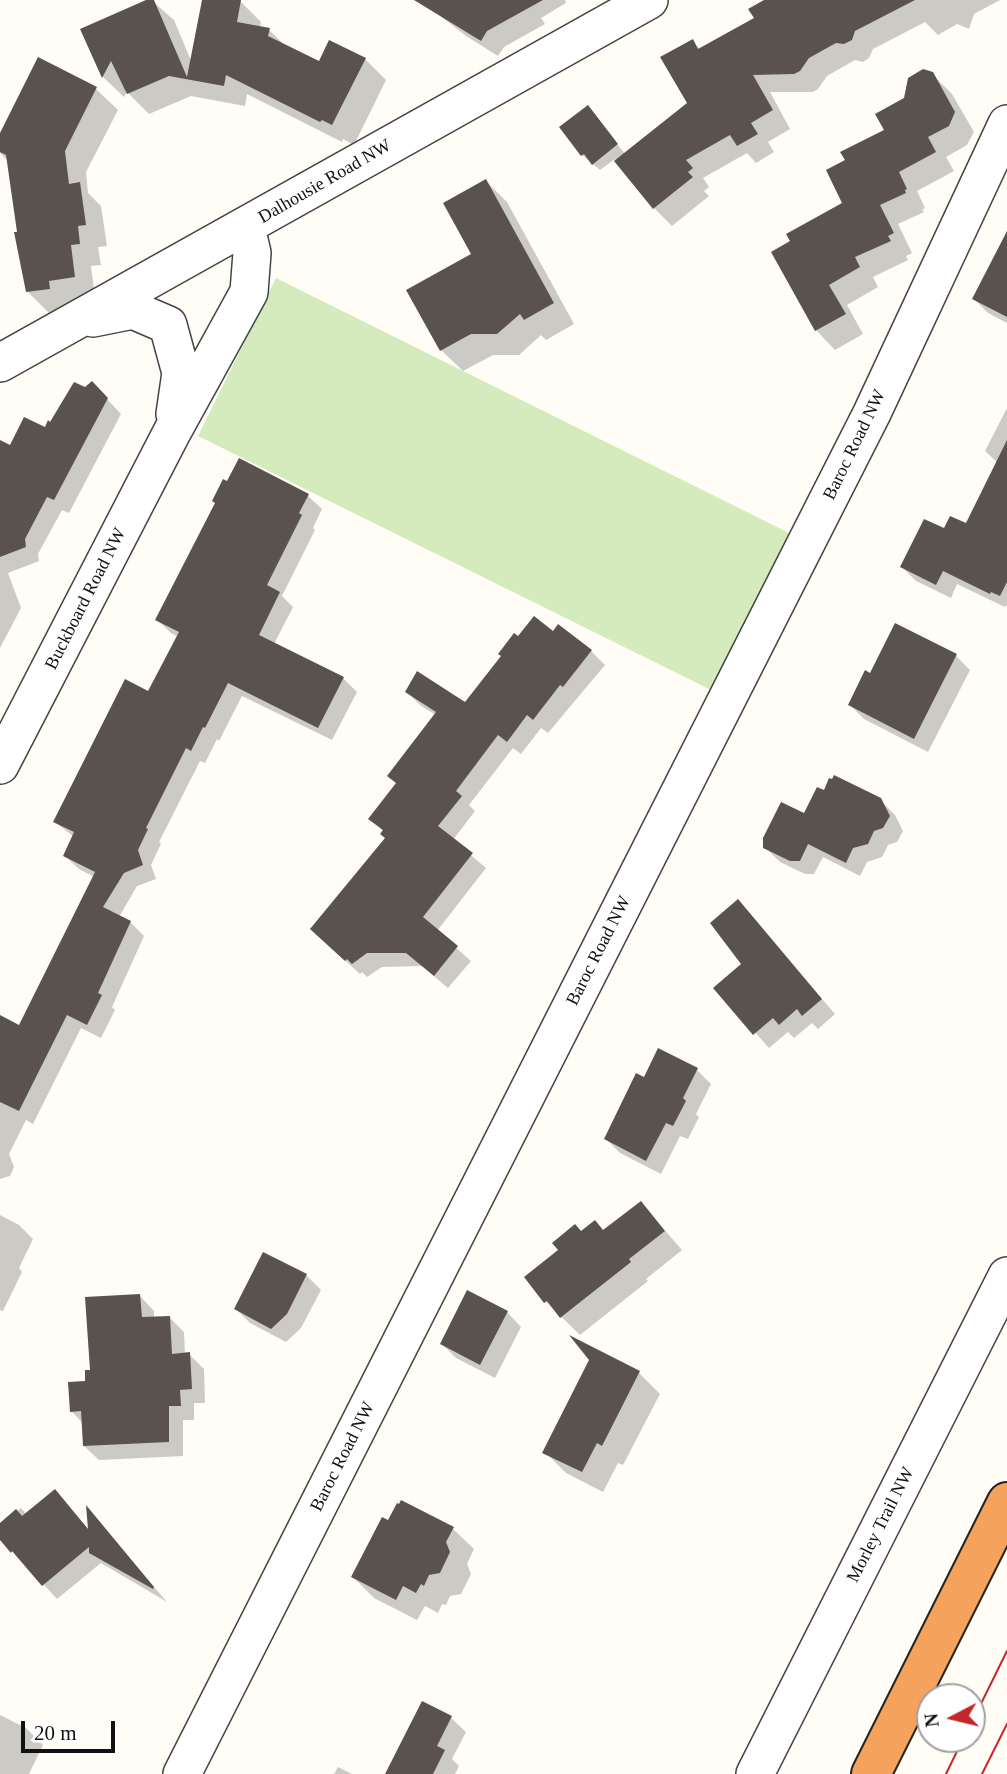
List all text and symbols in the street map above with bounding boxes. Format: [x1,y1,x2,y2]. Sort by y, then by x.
street label: Dalhousie Road NW [255,135,395,229]
street label: Baroc Road NW [819,386,891,504]
street label: Buckboard Road NW [41,525,131,673]
street label: Baroc Road NW [562,893,636,1009]
street label: Baroc Road NW [306,1399,380,1515]
street label: Morley Trail NW [843,1464,919,1586]
north arrow [916,1683,986,1753]
scale bar [24,1708,119,1752]
text: N [920,1712,943,1728]
text: 20 m [34,1721,77,1745]

